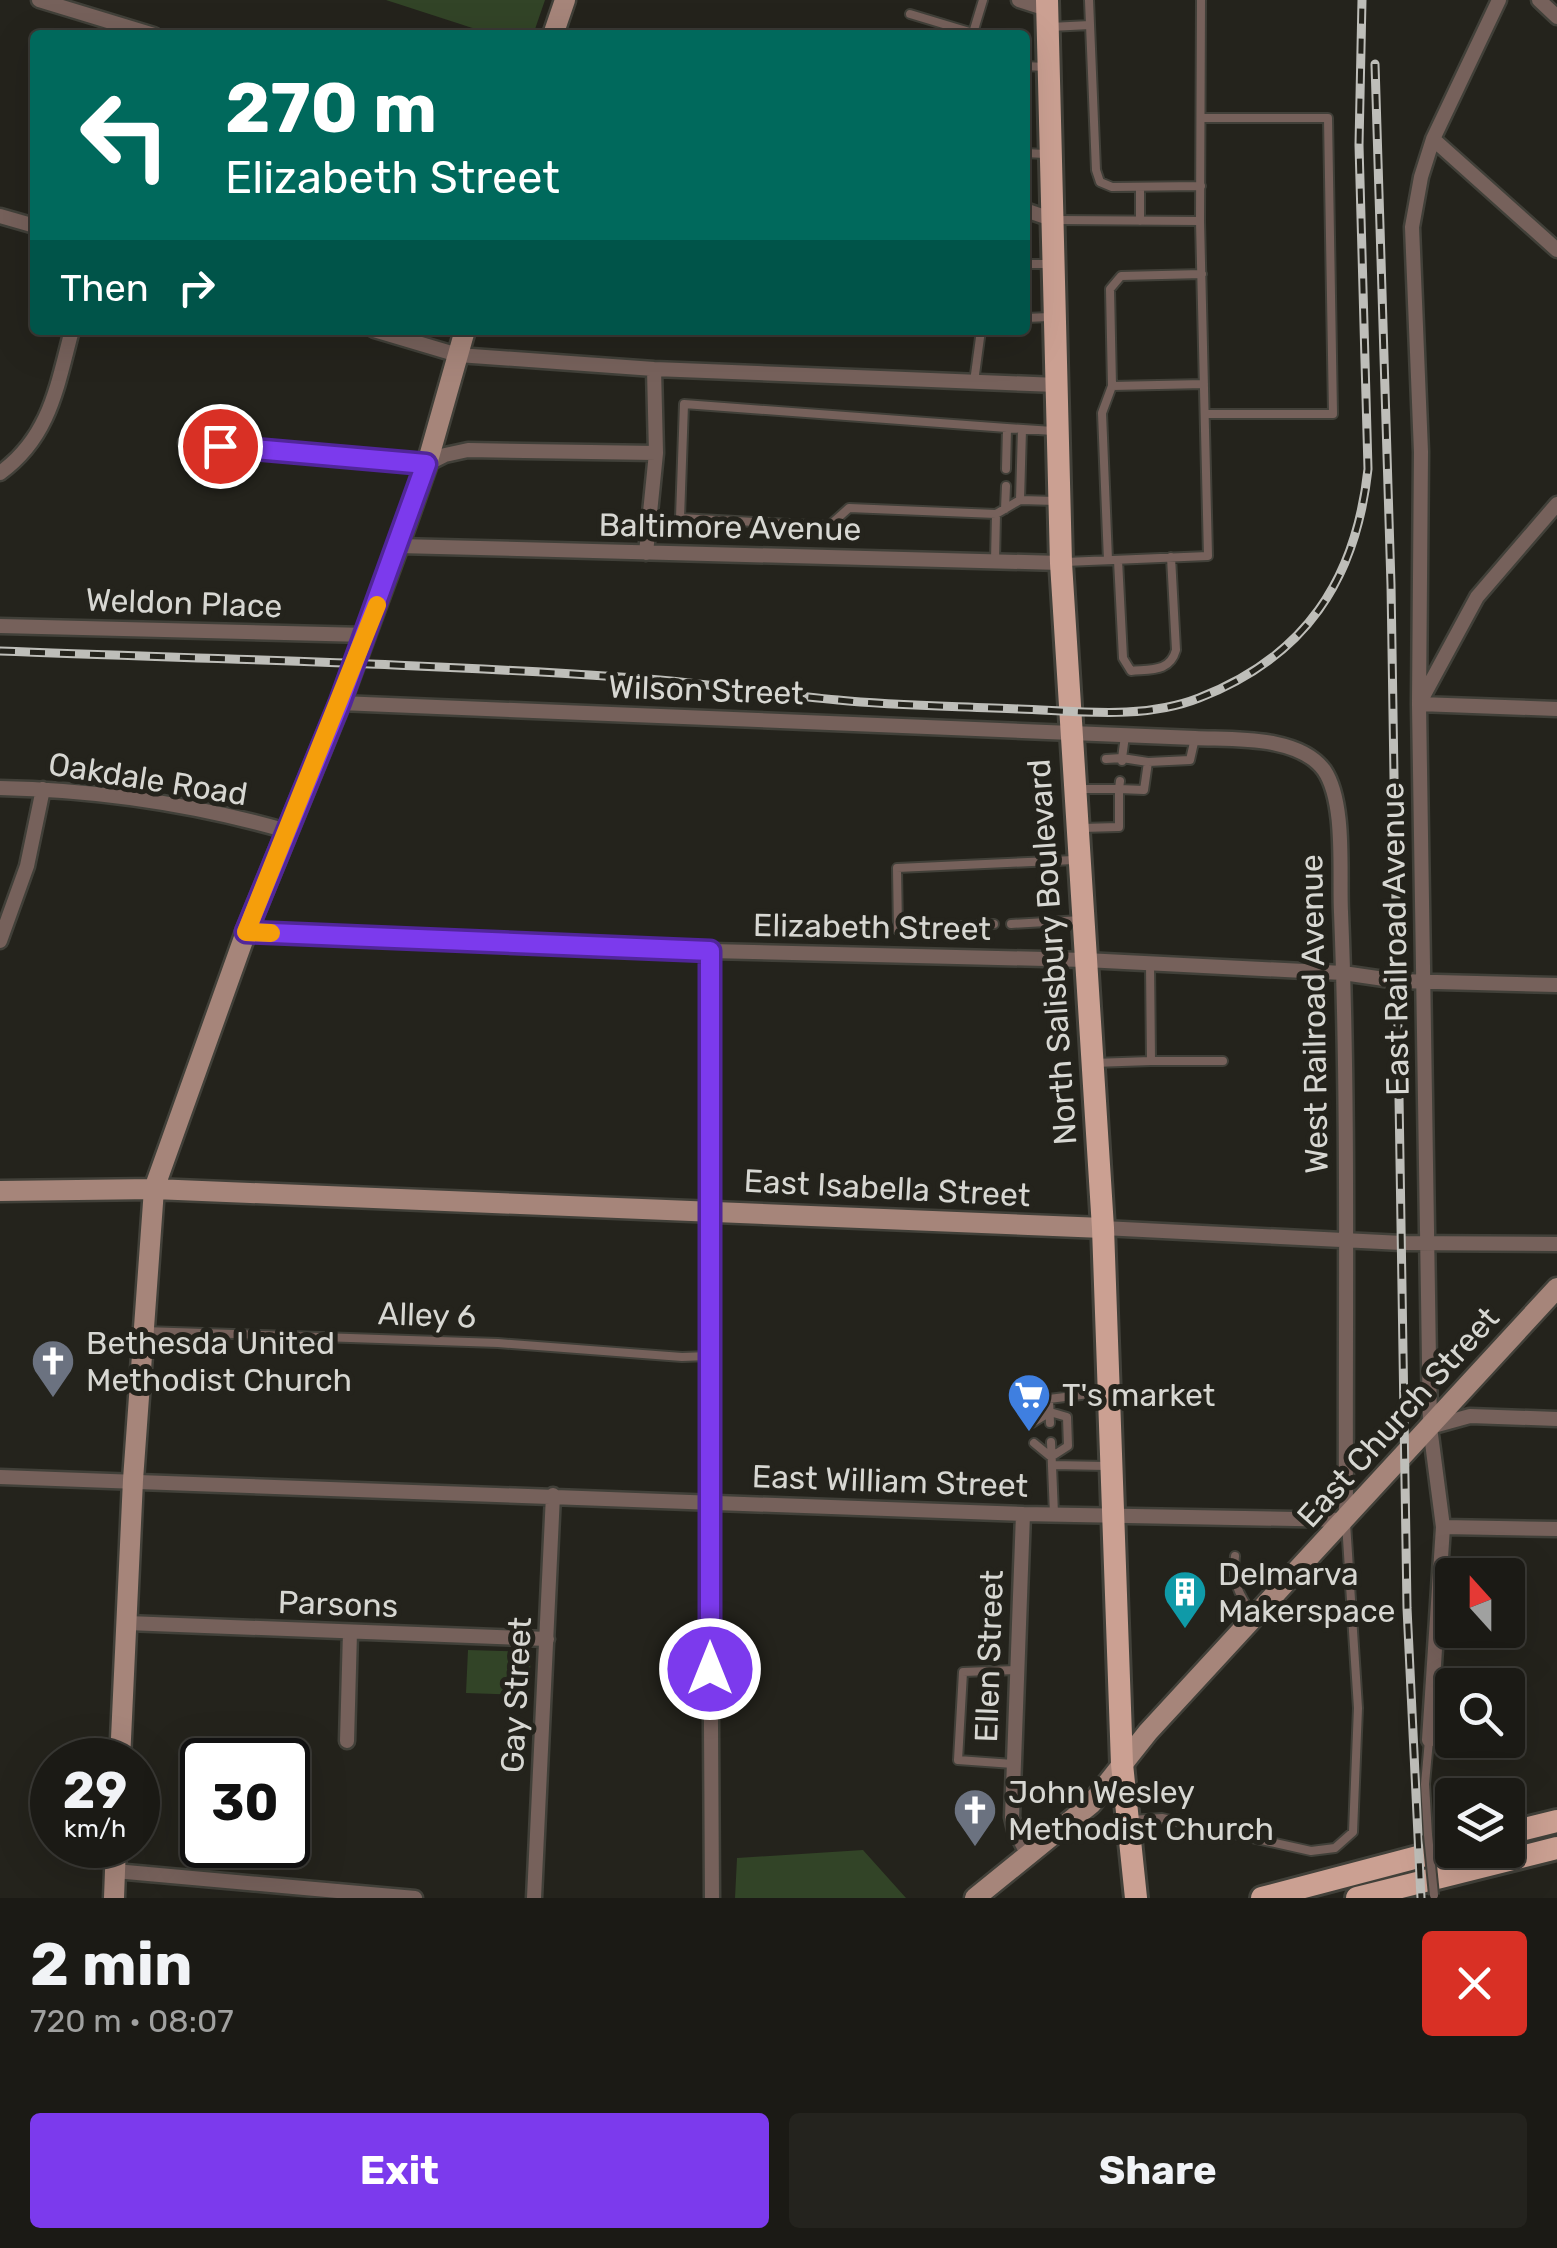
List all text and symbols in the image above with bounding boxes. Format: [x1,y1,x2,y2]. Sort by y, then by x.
text: 270 m [225,67,437,150]
icon: left [60,70,190,200]
text: Elizabeth Street [225,151,560,204]
icon: right [169,260,224,315]
text: Then [60,265,149,311]
pin [178,404,263,489]
icon: arrive [193,419,248,474]
street label: Baltimore Avenue [598,506,862,548]
street label: Weldon Place [85,581,283,625]
street label: Wilson Street [608,668,804,712]
street label: Oakdale Road [46,745,250,813]
street label: North Salisbury Boulevard [1020,758,1084,1146]
street label: East Railroad Avenue [1373,782,1417,1096]
street label: West Railroad Avenue [1292,854,1336,1174]
street label: Elizabeth Street [753,906,991,948]
street label: East Isabella Street [743,1162,1031,1214]
street label: Alley 6 [377,1294,477,1336]
street label: East Church Street [1289,1299,1507,1535]
place label: Bethesda United Methodist Church [86,1324,352,1399]
church icon: Bethesda United Methodist Church [30,1338,76,1399]
supermarket icon: T's market [1006,1372,1052,1433]
place label: T's market [1062,1376,1215,1414]
street label: East William Street [751,1457,1029,1505]
place label: Delmarva Makerspace [1218,1555,1396,1630]
north arrow [1435,1558,1525,1648]
map controls [1435,1558,1525,1868]
street label: Ellen Street [967,1569,1011,1743]
building icon: Delmarva Makerspace [1162,1569,1208,1630]
street label: Parsons [277,1583,399,1625]
street label: Gay Street [493,1616,539,1774]
position arrow [658,1617,762,1721]
button: search [1435,1668,1525,1758]
speed limit sign: 30 [180,1738,310,1868]
text: 29 [63,1761,127,1821]
place label: John Wesley Methodist Church [1008,1773,1274,1848]
button: layers [1435,1778,1525,1868]
church icon: John Wesley Methodist Church [952,1787,998,1848]
text: km/h [64,1814,126,1843]
text: 2 min [30,1929,192,2000]
button: close [1422,1931,1527,2036]
text: 720 m · 08:07 [30,2002,234,2040]
button: Exit [30,2113,769,2228]
button: Share [789,2113,1527,2228]

